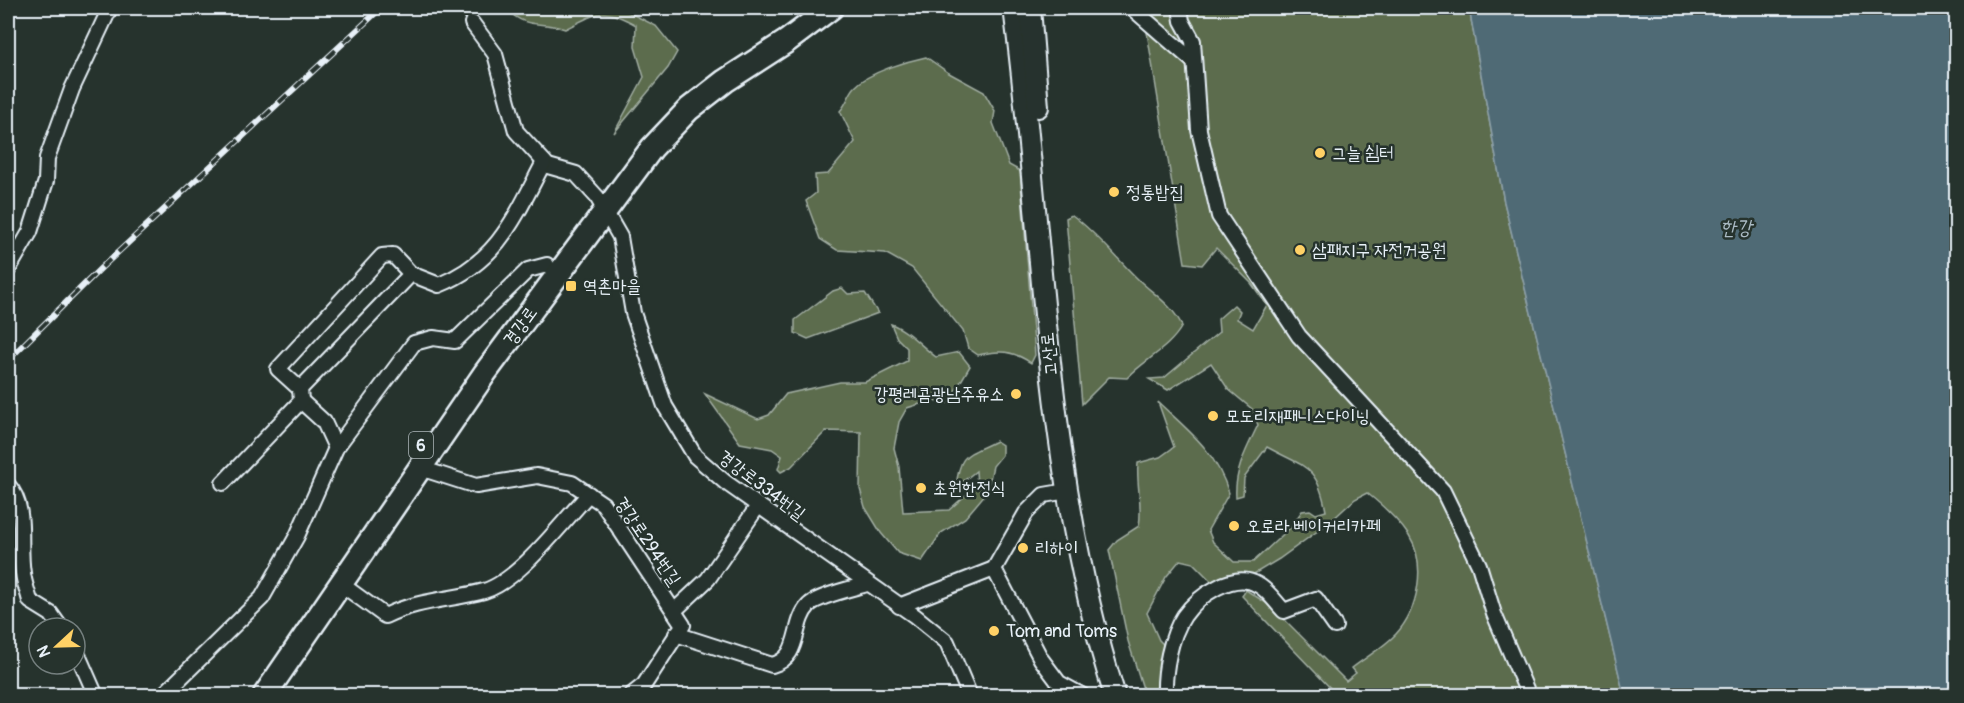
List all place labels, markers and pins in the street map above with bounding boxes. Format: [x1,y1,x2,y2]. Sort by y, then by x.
place label: 그늘 쉼터 [1332,142,1394,165]
marker: 그늘 쉼터 [1313,146,1327,160]
place label: 정통밥집 [1126,181,1184,204]
marker: 정통밥집 [1107,185,1121,199]
place label: 삼패지구 자전거공원 [1312,239,1446,262]
marker: 삼패지구 자전거공원 [1293,243,1307,257]
place label: 역촌마을 [583,275,641,298]
marker: 역촌마을 [564,279,578,293]
place label: 강평레콤광남주유소 [874,383,1004,406]
marker: 강평레콤광남주유소 [1009,387,1023,401]
place label: 모도리재패니스다이닝 [1225,405,1370,428]
marker: 모도리재패니스다이닝 [1206,409,1220,423]
place label: 초원한정식 [933,477,1005,500]
marker: 초원한정식 [914,481,928,495]
place label: 오로라 베이커리카페 [1246,515,1381,538]
marker: 오로라 베이커리카페 [1227,519,1241,533]
place label: 리하이 [1035,537,1078,560]
marker: 리하이 [1016,541,1030,555]
place label: Tom and Toms [1006,620,1117,643]
marker: Tom and Toms [987,624,1001,638]

